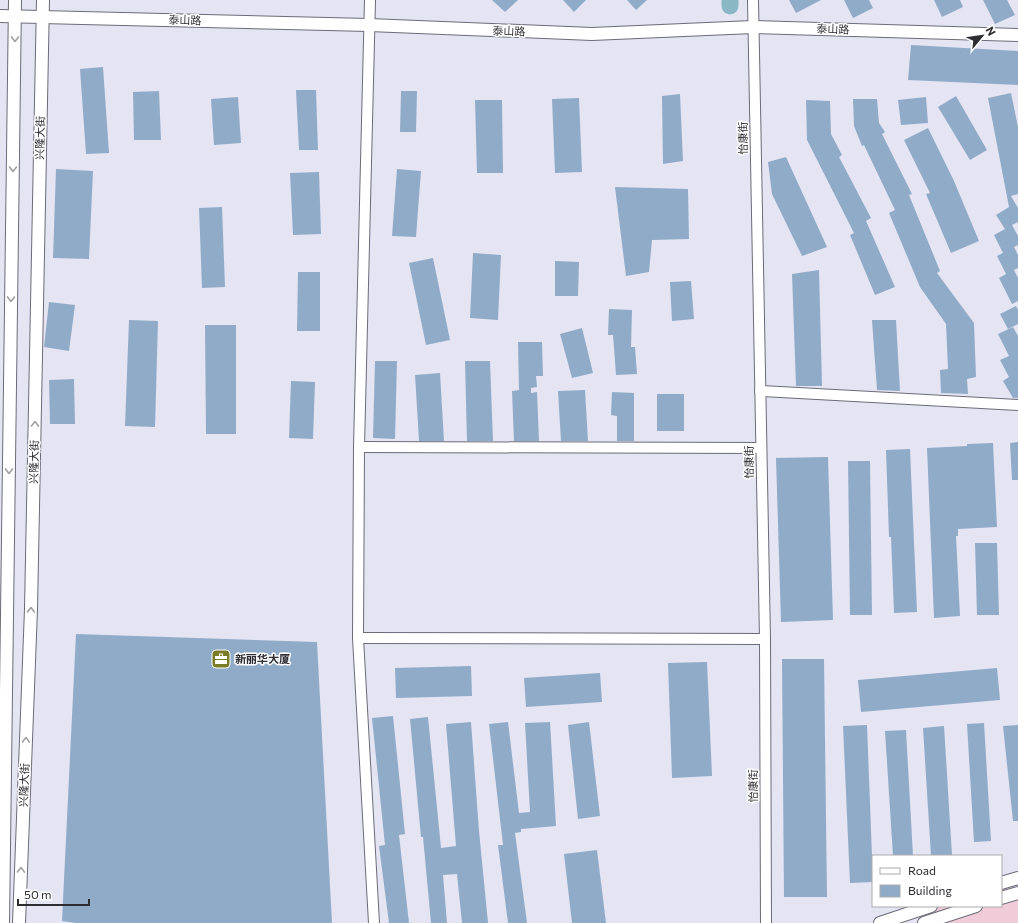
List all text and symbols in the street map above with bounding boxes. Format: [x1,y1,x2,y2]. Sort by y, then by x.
street label: 泰山路 [168,12,202,27]
north arrow [962,16,1002,56]
street label: 泰山路 [816,21,850,36]
street label: 泰山路 [492,23,526,38]
text: N [983,24,999,38]
one-way arrow [11,36,19,42]
street label: 兴隆大街 [33,116,46,160]
street label: 怡康街 [736,121,749,155]
one-way arrow [9,166,17,172]
one-way arrow [7,296,15,302]
one-way arrow [30,421,39,427]
street label: 兴隆大街 [27,440,40,484]
street label: 怡康街 [742,445,755,479]
one-way arrow [5,468,13,474]
one-way arrow [26,607,35,613]
office icon: 新丽华大厦 [210,648,232,670]
place label: 新丽华大厦 [235,652,290,665]
one-way arrow [21,737,30,743]
street label: 兴隆大街 [16,763,31,807]
street label: 怡康街 [746,770,759,803]
legend [872,855,1002,907]
text: Road [908,863,936,877]
one-way arrow [16,867,25,873]
scale bar [18,881,89,907]
text: Building [908,883,952,897]
text: 50 m [24,887,52,901]

